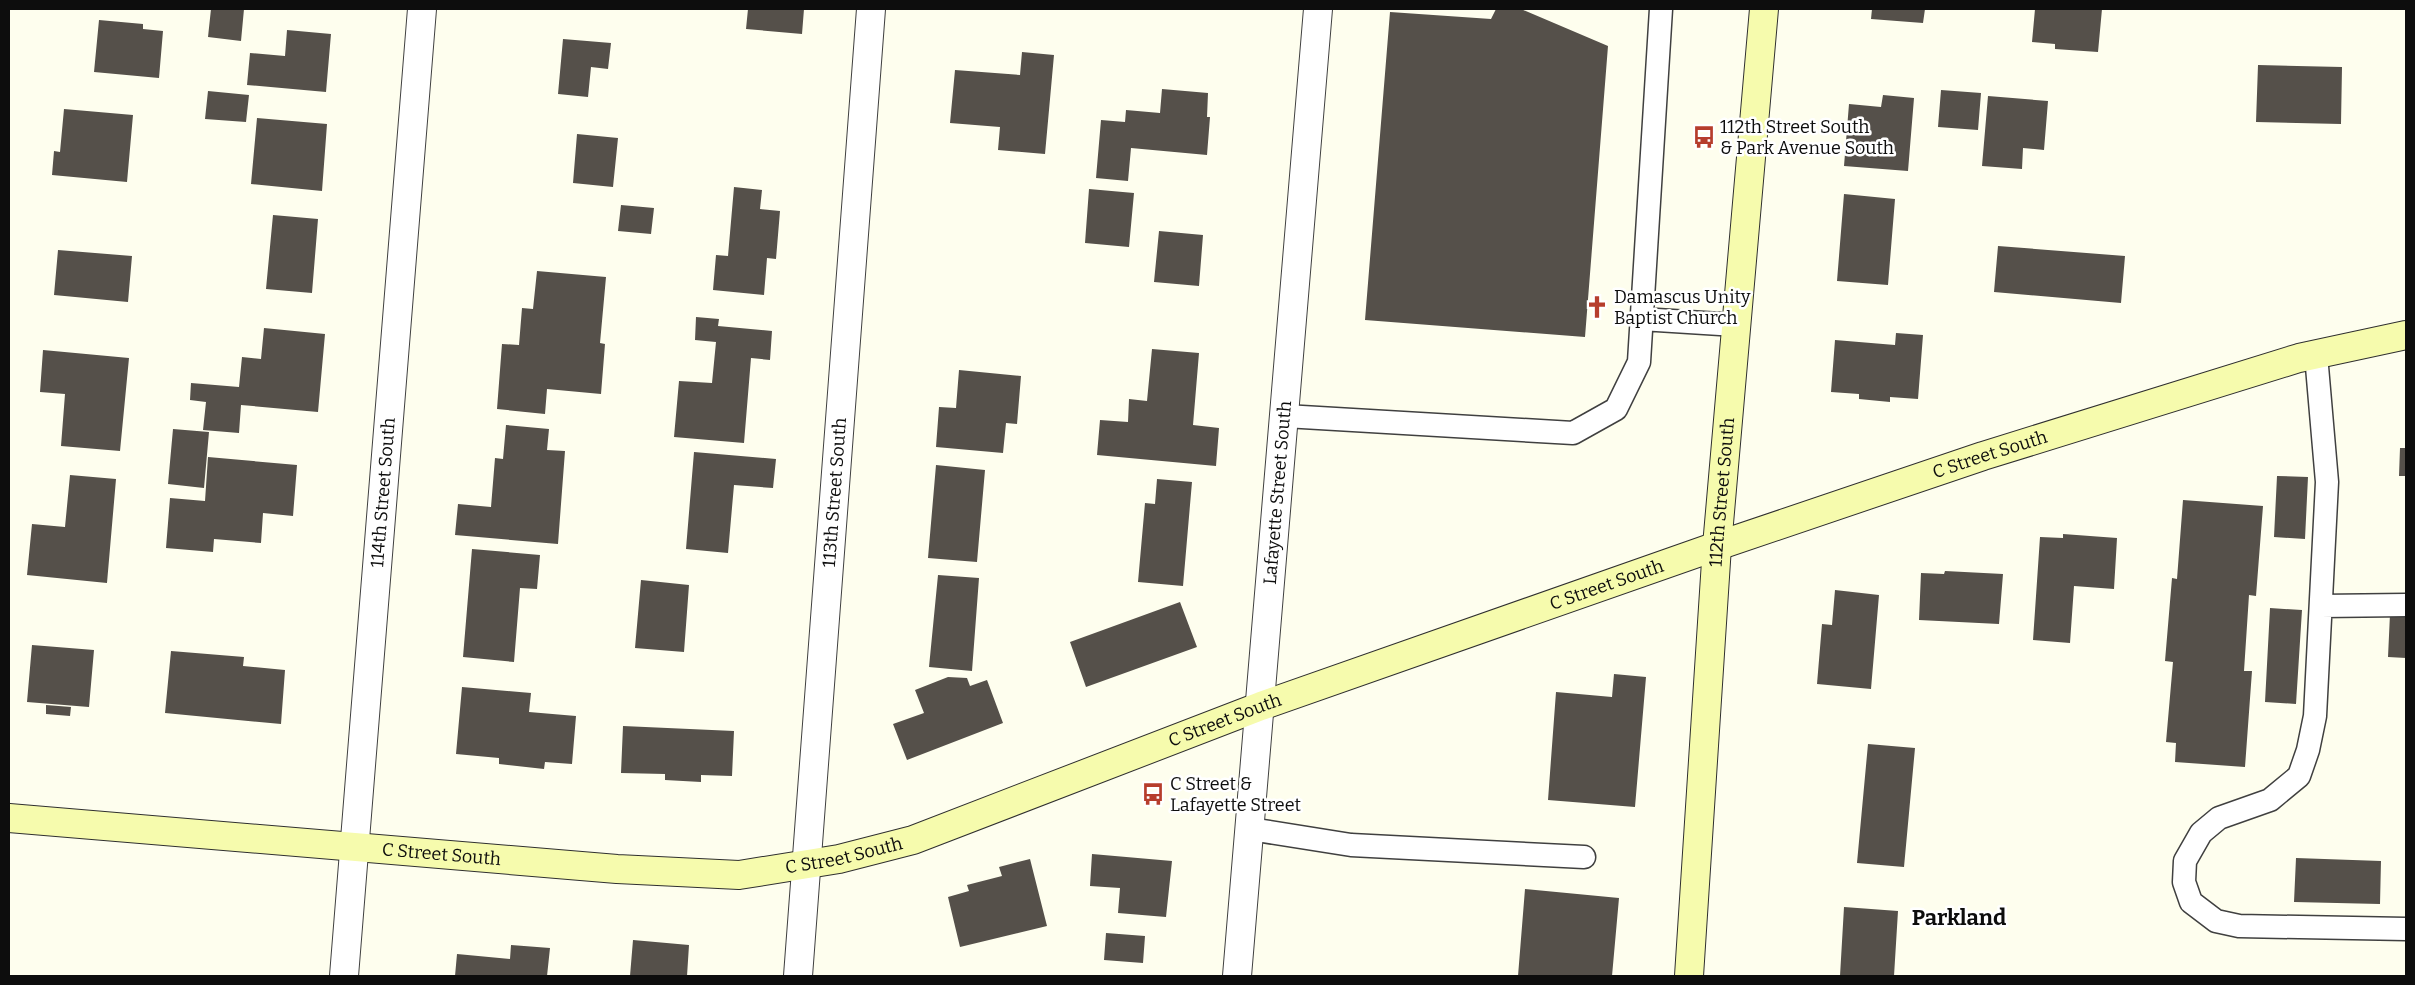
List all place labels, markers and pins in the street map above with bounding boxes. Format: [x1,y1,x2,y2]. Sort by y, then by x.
place label: 112th Street South & Park Avenue South [1720,116,1894,159]
bus stop icon: 112th Street South & Park Avenue South [1691,124,1717,150]
place label: Damascus Unity Baptist Church [1614,286,1751,329]
church icon: Damascus Unity Baptist Church [1584,294,1610,320]
place label: C Street & Lafayette Street [1170,773,1302,816]
bus stop icon: C Street & Lafayette Street [1140,781,1166,807]

